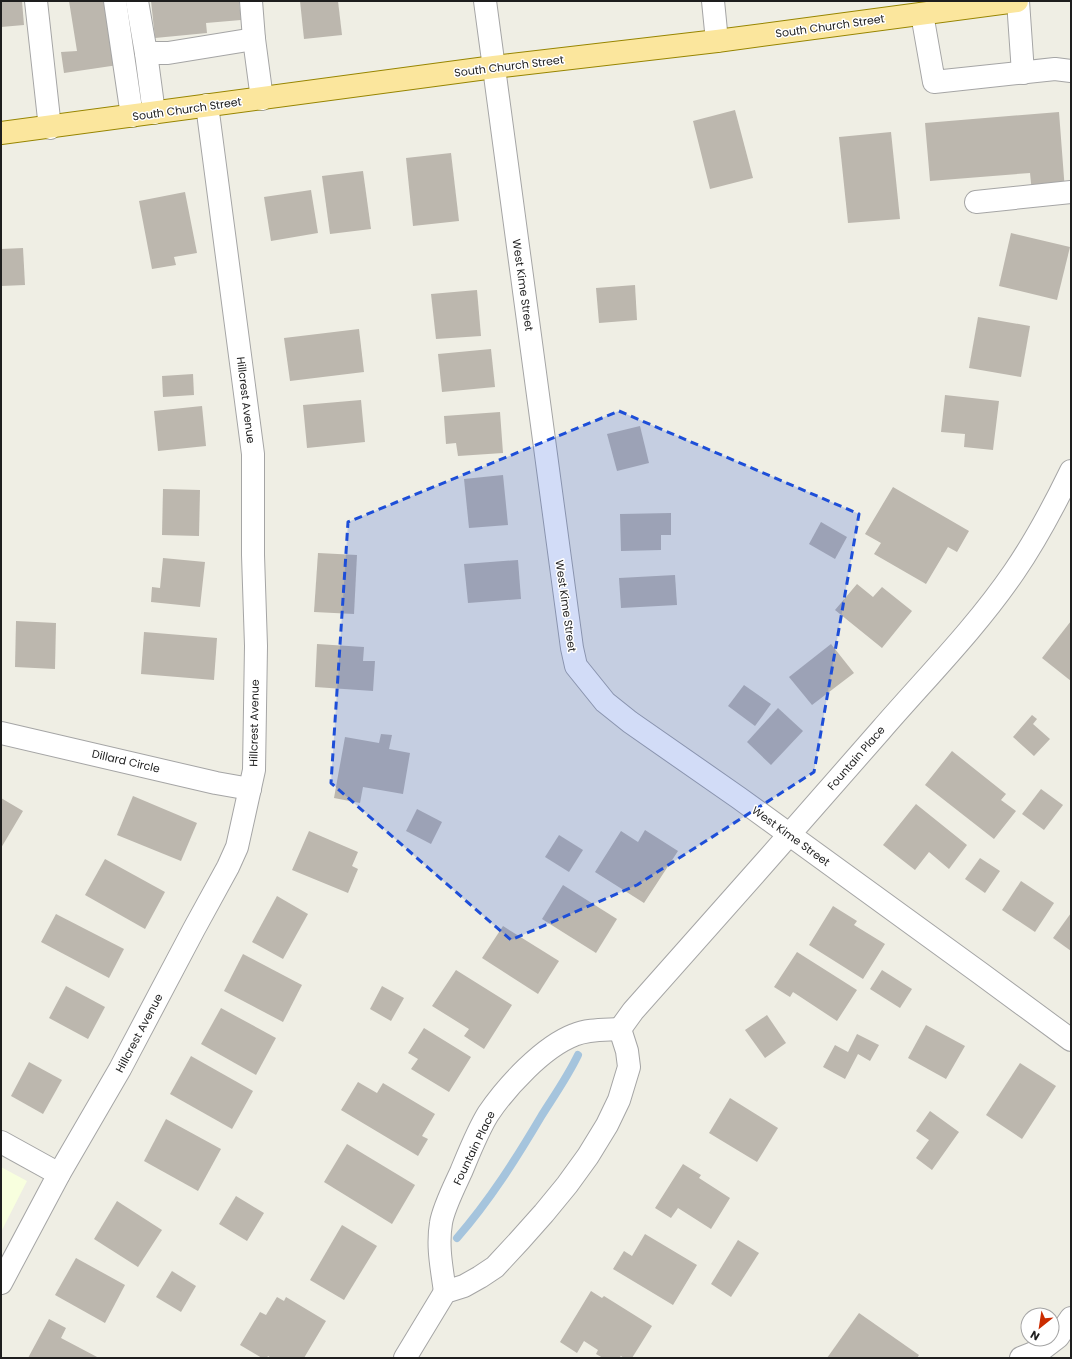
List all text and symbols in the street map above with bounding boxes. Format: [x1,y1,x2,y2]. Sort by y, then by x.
street label: South Church Street [774,10,886,42]
street label: South Church Street [453,51,565,81]
street label: South Church Street [131,93,243,125]
street label: West Kime Street [509,238,537,332]
street label: Hillcrest Avenue [233,356,259,444]
street label: West Kime Street [552,559,580,653]
street label: Hillcrest Avenue [245,679,263,767]
street label: Fountain Place [823,722,889,794]
street label: Dillard Circle [90,745,162,777]
street label: West Kime Street [749,802,833,870]
street label: Hillcrest Avenue [111,991,167,1075]
street label: Fountain Place [449,1108,499,1188]
north arrow [1020,1307,1060,1347]
text: N [1027,1327,1043,1345]

